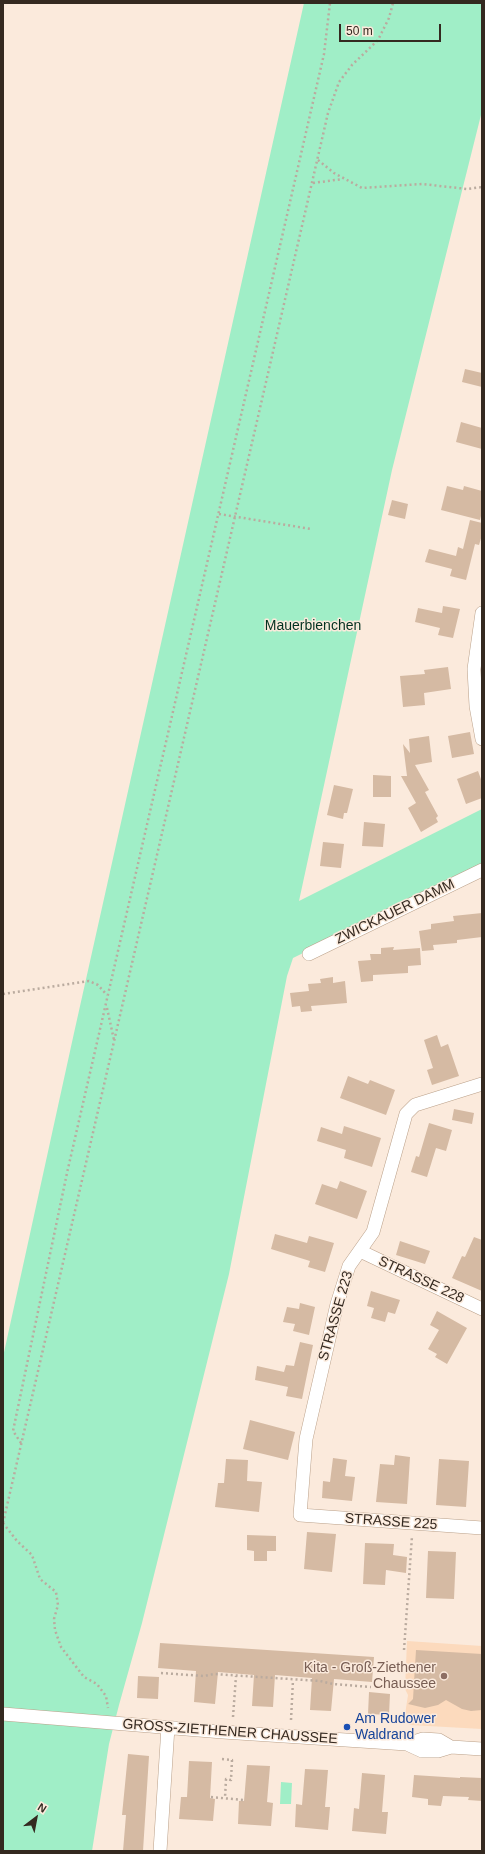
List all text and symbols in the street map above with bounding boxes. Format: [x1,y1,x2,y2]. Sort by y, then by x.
scale bar [341,16,443,42]
text: 50 m [346,24,373,38]
park label: Mauerbienchen [265,618,361,634]
street label: ZWICKAUER DAMM [333,876,457,948]
street label: STRASSE 228 [375,1253,467,1307]
street label: STRASSE 223 [315,1269,357,1363]
street label: STRASSE 225 [344,1510,438,1534]
place label: Kita - Groß-Ziethener Chaussee [304,1660,436,1692]
marker: Kita - Groß-Ziethener Chaussee [439,1671,449,1681]
place label: Am Rudower Waldrand [355,1711,436,1744]
street label: GROSS-ZIETHENER CHAUSSEE [122,1716,338,1748]
marker: Am Rudower Waldrand [342,1722,352,1732]
north arrow [16,1798,56,1838]
text: N [36,1801,49,1815]

